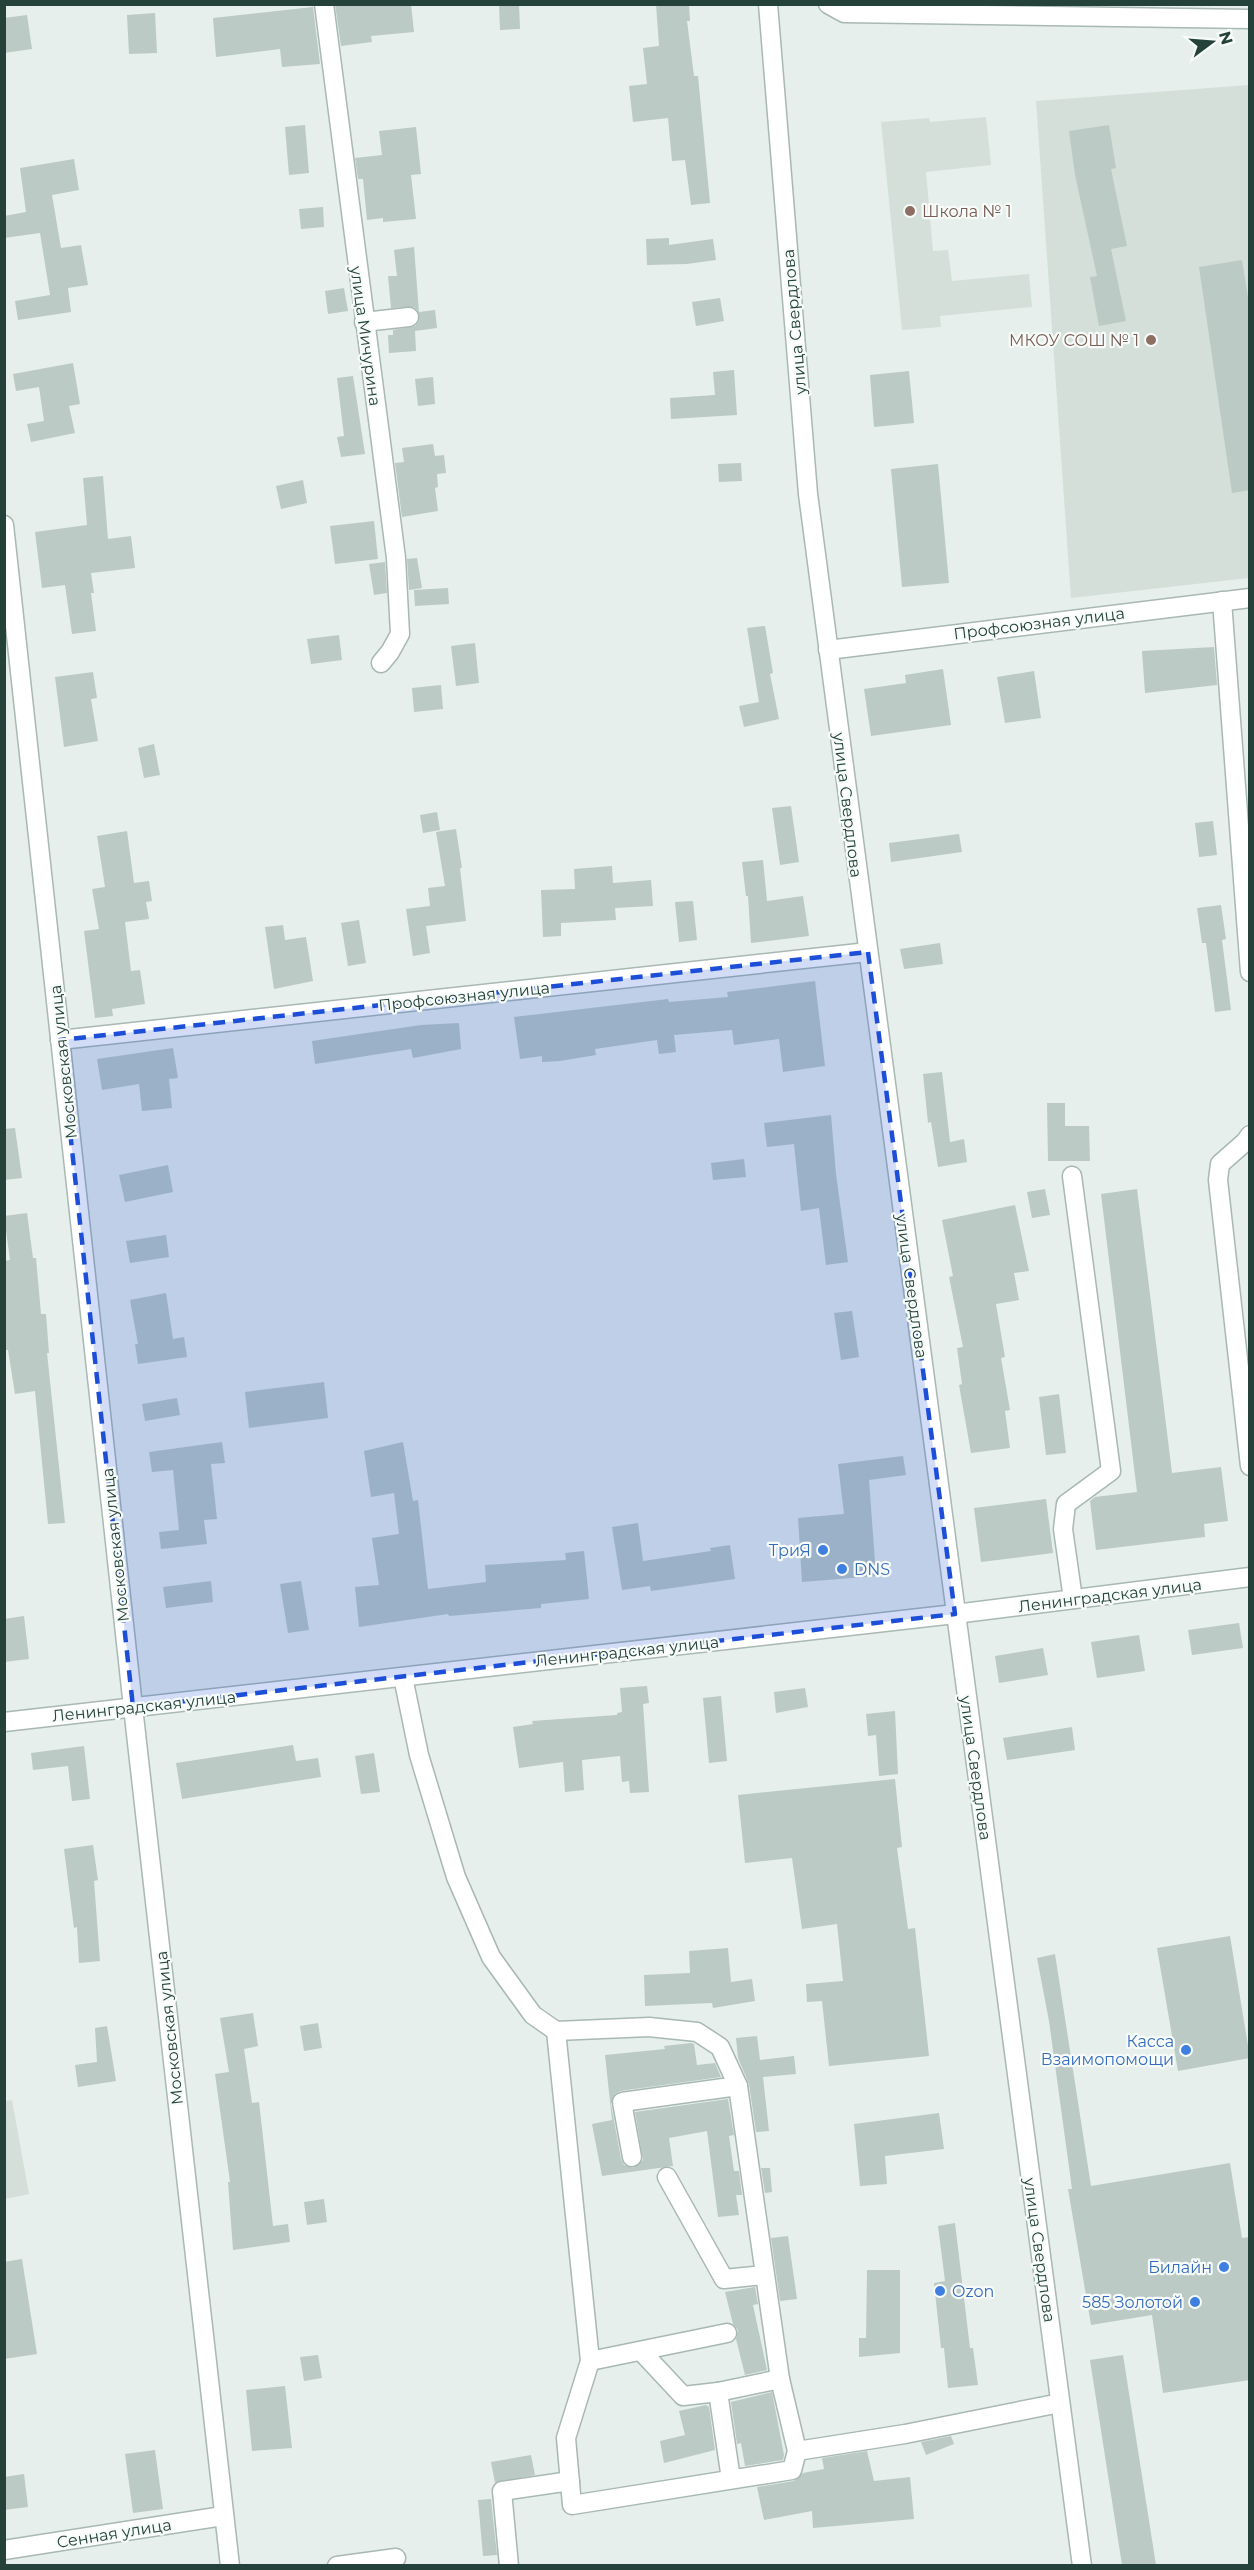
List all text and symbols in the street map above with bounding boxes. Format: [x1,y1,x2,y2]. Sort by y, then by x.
north arrow [1182,12,1242,72]
text: N [1215,29,1237,47]
place label: Школа № 1 [922,202,1011,221]
marker: Школа № 1 [903,204,917,218]
street label: улица Свердлова [779,248,810,396]
street label: улица Мичурина [346,264,385,407]
place label: МКОУ СОШ № 1 [1009,331,1139,350]
marker: МКОУ СОШ № 1 [1144,333,1158,347]
street label: Профсоюзная улица [952,604,1126,643]
street label: улица Свердлова [829,731,866,879]
street label: Профсоюзная улица [377,978,551,1015]
street label: Московская улица [46,984,81,1140]
street label: улица Свердлова [892,1212,931,1360]
street label: Московская улица [98,1467,133,1623]
place label: ТриЯ [769,1541,811,1560]
marker: ТриЯ [816,1543,830,1557]
place label: DNS [854,1560,890,1579]
marker: DNS [835,1562,849,1576]
street label: Ленинградская улица [1017,1575,1203,1616]
street label: Ленинградская улица [534,1632,720,1671]
street label: Ленинградская улица [51,1687,237,1726]
street label: улица Свердлова [956,1694,995,1842]
street label: Московская улица [152,1950,187,2106]
place label: Касса Взаимопомощи [1041,2032,1174,2069]
marker: Касса Взаимопомощи [1179,2043,1193,2057]
street label: улица Свердлова [1020,2176,1059,2324]
place label: Билайн [1148,2258,1212,2277]
marker: Билайн [1217,2260,1231,2274]
place label: Ozon [952,2282,994,2301]
marker: Ozon [933,2284,947,2298]
place label: 585 Золотой [1082,2293,1183,2312]
marker: 585 Золотой [1188,2295,1202,2309]
street label: Сенная улица [55,2515,173,2552]

